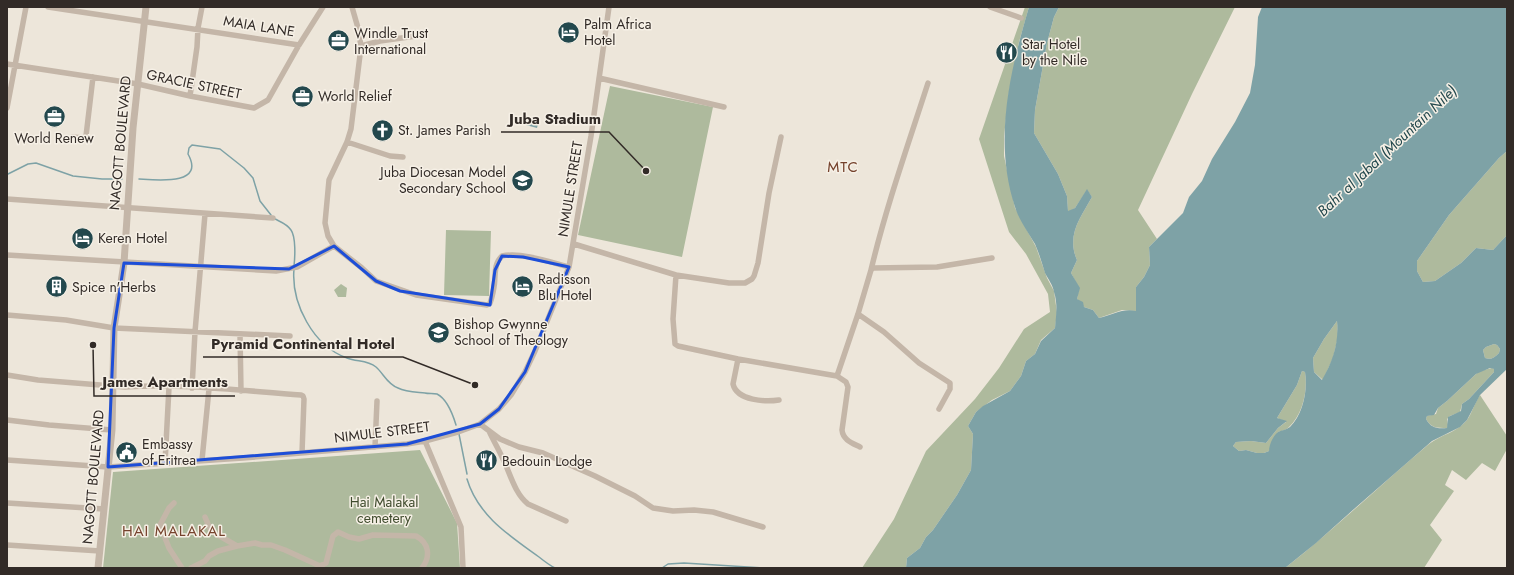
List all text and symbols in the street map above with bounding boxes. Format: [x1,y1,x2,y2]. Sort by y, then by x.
street label: MAIA LANE [222,10,296,42]
place label: Palm Africa Hotel [584,14,651,50]
hotel icon: Palm Africa Hotel [555,19,581,45]
place label: Windle Trust International [354,23,429,59]
office icon: Windle Trust International [325,28,351,54]
place label: Star Hotel by the Nile [1022,34,1087,70]
restaurant icon: Star Hotel by the Nile [993,39,1019,65]
street label: GRACIE STREET [145,64,244,104]
street label: NAGOTT BOULEVARD [104,75,136,211]
water label: Bahr al Jabal (Mountain Nile) [1312,80,1462,222]
office icon: World Relief [289,83,315,109]
place label: World Relief [318,86,393,106]
office icon: World Renew [41,103,67,129]
callout: Juba Stadium [501,105,609,132]
text: Juba Stadium [506,108,601,130]
church icon: St. James Parish [369,117,395,143]
place label: St. James Parish [398,120,491,140]
place label: World Renew [14,128,94,148]
street label: NIMULE STREET [553,139,588,238]
district label: MTC [827,156,859,178]
place label: Juba Diocesan Model Secondary School [378,162,506,198]
school or university icon: Juba Diocesan Model Secondary School [509,167,535,193]
hotel icon: Keren Hotel [69,225,95,251]
place label: Keren Hotel [98,228,168,248]
place label: Radisson Blu Hotel [538,269,592,305]
building icon: Spice n'Herbs [44,274,70,300]
hotel icon: Radisson Blu Hotel [510,274,536,300]
place label: Spice n'Herbs [72,277,156,297]
place label: Bishop Gwynne School of Theology [454,314,569,350]
school or university icon: Bishop Gwynne School of Theology [425,319,451,345]
callout: Pyramid Continental Hotel [203,330,403,357]
text: Pyramid Continental Hotel [211,333,395,355]
callout: James Apartments [94,369,235,396]
text: James Apartments [99,371,228,393]
street label: NAGOTT BOULEVARD [77,409,109,545]
street label: NIMULE STREET [333,416,432,448]
place label: Embassy of Eritrea [142,434,196,470]
public building icon: Embassy of Eritrea [114,439,140,465]
restaurant icon: Bedouin Lodge [474,448,500,474]
place label: Bedouin Lodge [502,451,592,471]
park label: Hai Malakal cemetery [350,492,418,528]
district label: HAI MALAKAL [122,520,226,542]

